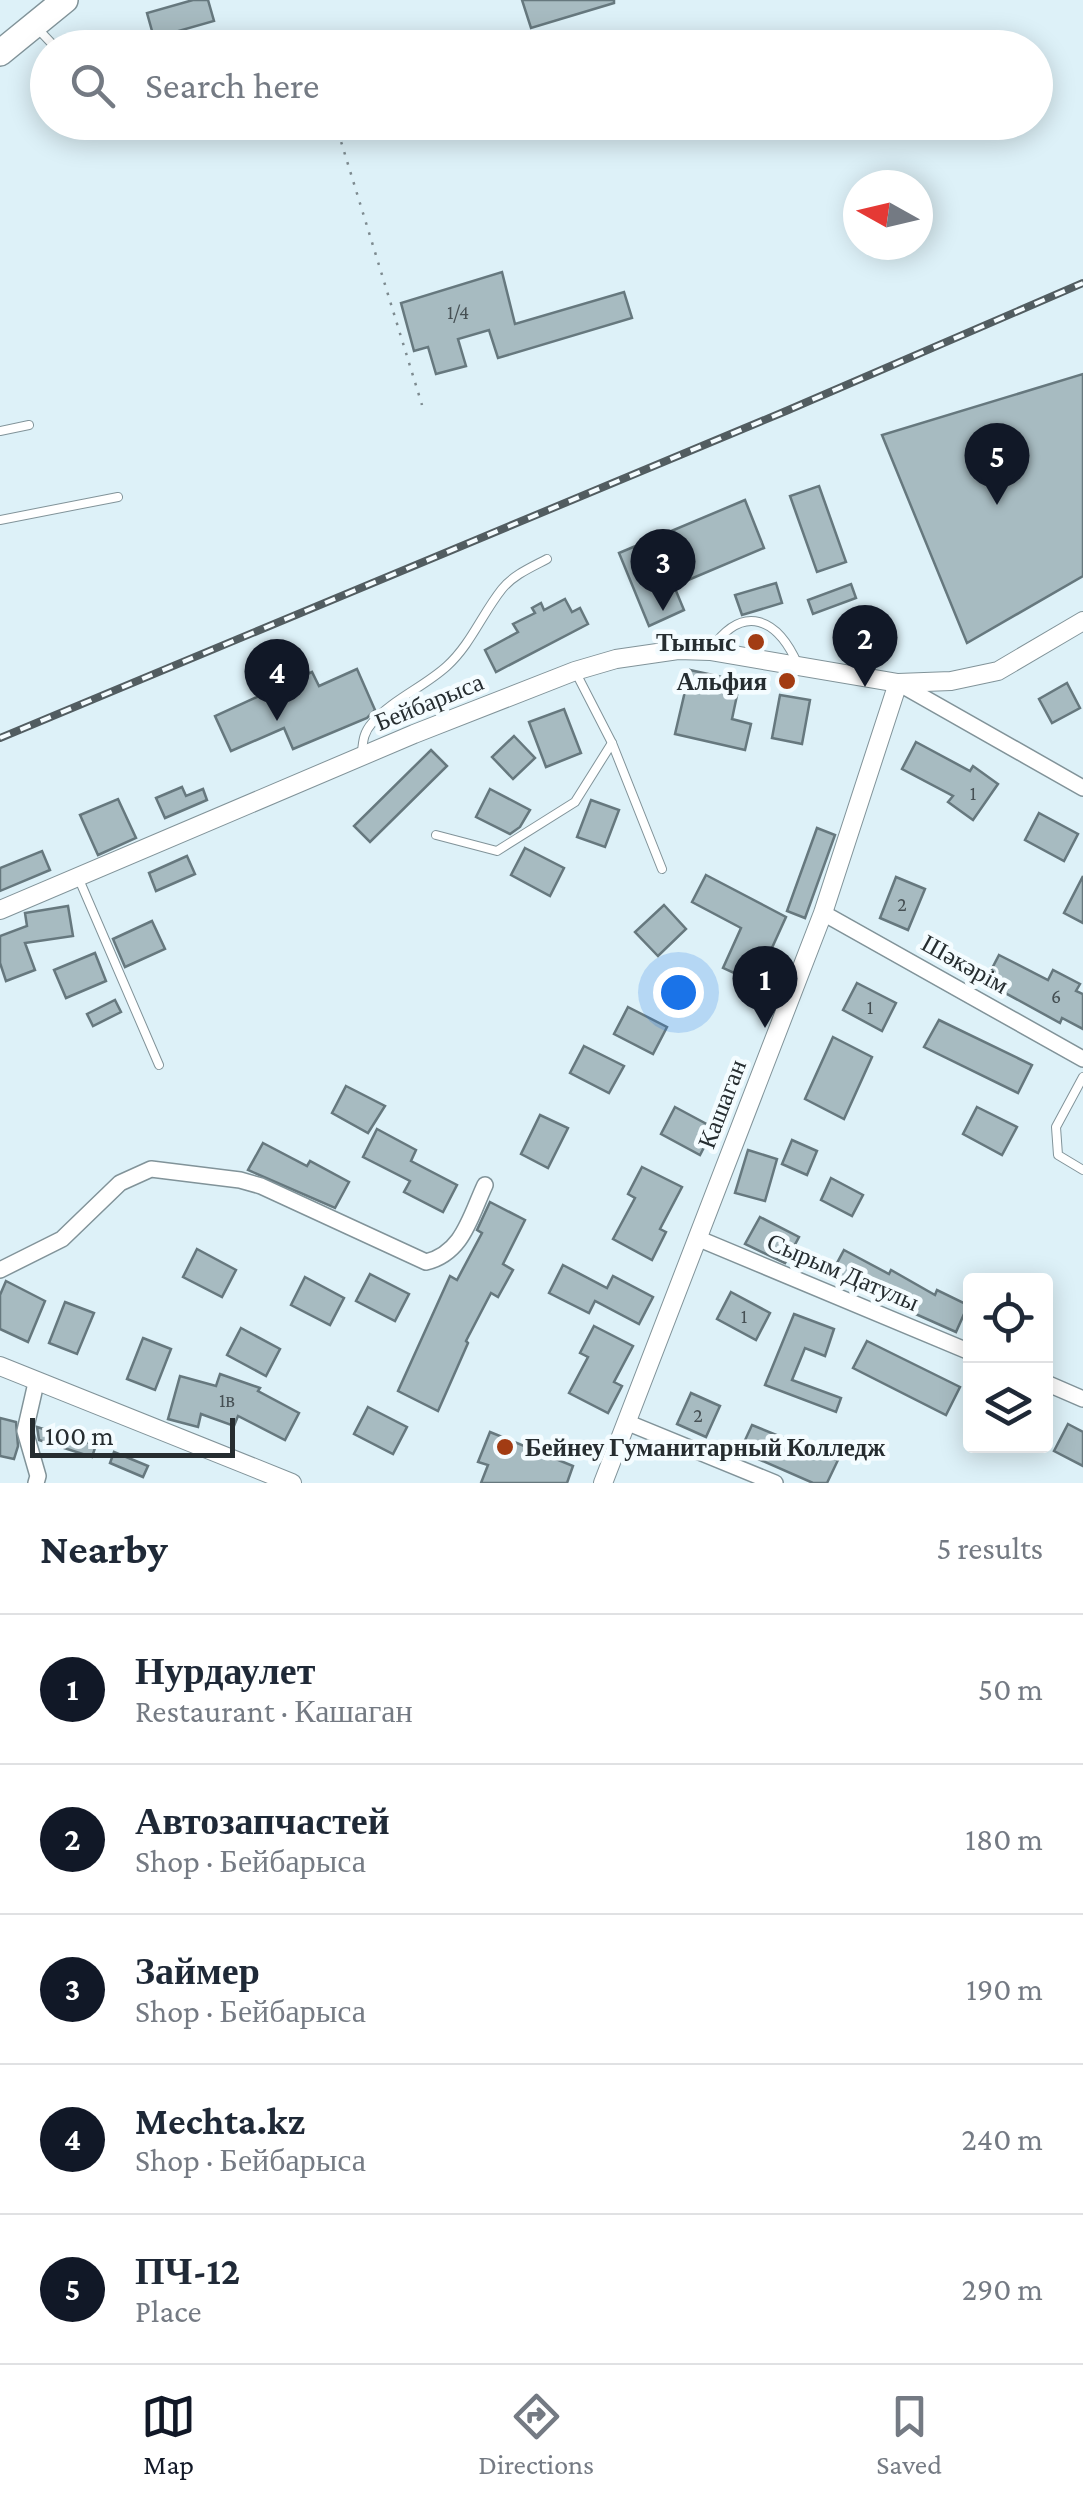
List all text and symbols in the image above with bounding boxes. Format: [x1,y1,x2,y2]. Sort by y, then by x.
search box [30,30,1053,140]
icon: search [65,58,120,113]
text: Search here [145,64,319,106]
north arrow [843,170,933,260]
house number: 1/4 [447,301,469,323]
pin: 5 [964,422,1030,505]
pin: 3 [630,528,696,611]
pin: 2 [832,604,898,687]
place label: Тыныс [656,629,736,656]
marker: Тыныс [745,631,767,653]
pin: 4 [244,638,310,721]
street label: Бейбарыса [371,668,487,736]
place label: Альфия [676,668,767,695]
marker: Альфия [776,670,798,692]
house number: 1 [970,782,976,804]
house number: 2 [897,893,907,915]
street label: Шәкәрім [917,929,1013,999]
pin: 1 [732,946,798,1028]
your location [653,967,704,1018]
house number: 6 [1051,985,1061,1007]
house number: 1 [867,996,873,1018]
street label: Кашаган [693,1056,751,1152]
street label: Сырым Датулы [763,1228,923,1316]
map controls [963,1273,1053,1453]
button: locate [963,1273,1053,1363]
house number: 1 [741,1305,747,1327]
button: layers [963,1363,1053,1453]
house number: 1в [219,1389,235,1411]
house number: 2 [693,1404,703,1426]
scale bar [30,1413,235,1458]
text: 100 m [45,1420,114,1451]
place label: Бейнеу Гуманитарный Колледж [525,1434,886,1461]
marker: Бейнеу Гуманитарный Колледж [494,1436,516,1458]
text: Nearby [40,1525,168,1572]
text: 5 results [936,1530,1043,1566]
text: Нурдаулет [135,1650,315,1692]
text: 1 [67,1671,78,1707]
text: 50 m [978,1671,1043,1707]
text: Restaurant · Кашаган [135,1693,413,1729]
text: Автозапчастей [135,1800,390,1842]
text: 2 [64,1821,81,1857]
text: 180 m [965,1821,1043,1857]
text: Shop · Бейбарыса [135,1843,366,1879]
text: Займер [135,1950,260,1992]
text: 3 [65,1971,80,2007]
text: 190 m [966,1971,1043,2007]
text: Shop · Бейбарыса [135,1993,366,2029]
text: Mechta.kz [135,2100,305,2142]
text: 4 [64,2121,81,2157]
text: 240 m [962,2121,1043,2157]
text: Shop · Бейбарыса [135,2142,366,2178]
text: ПЧ-12 [135,2250,240,2292]
text: 5 [65,2271,80,2307]
text: 290 m [962,2271,1043,2307]
text: Place [135,2293,201,2329]
tab: Map [141,2389,196,2480]
tab: Directions [478,2389,594,2480]
tab: Saved [876,2389,942,2480]

